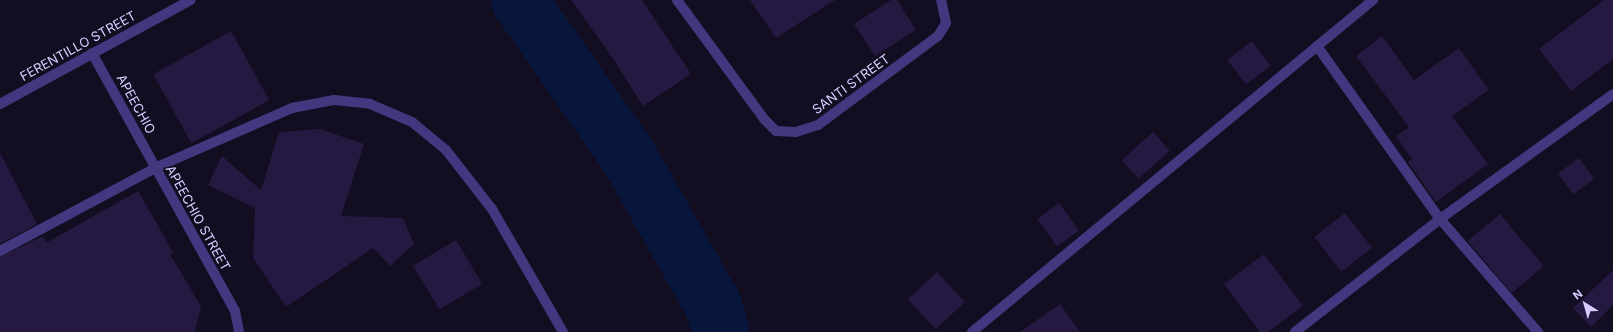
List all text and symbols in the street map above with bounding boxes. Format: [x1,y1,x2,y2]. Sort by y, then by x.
street label: FERENTILLO STREET [17,8,139,84]
street label: SANTI STREET [809,51,893,117]
street label: APEECHIO [113,72,159,136]
street label: APEECHIO STREET [163,163,233,273]
north arrow [1565,284,1605,324]
text: N [1570,286,1585,303]

